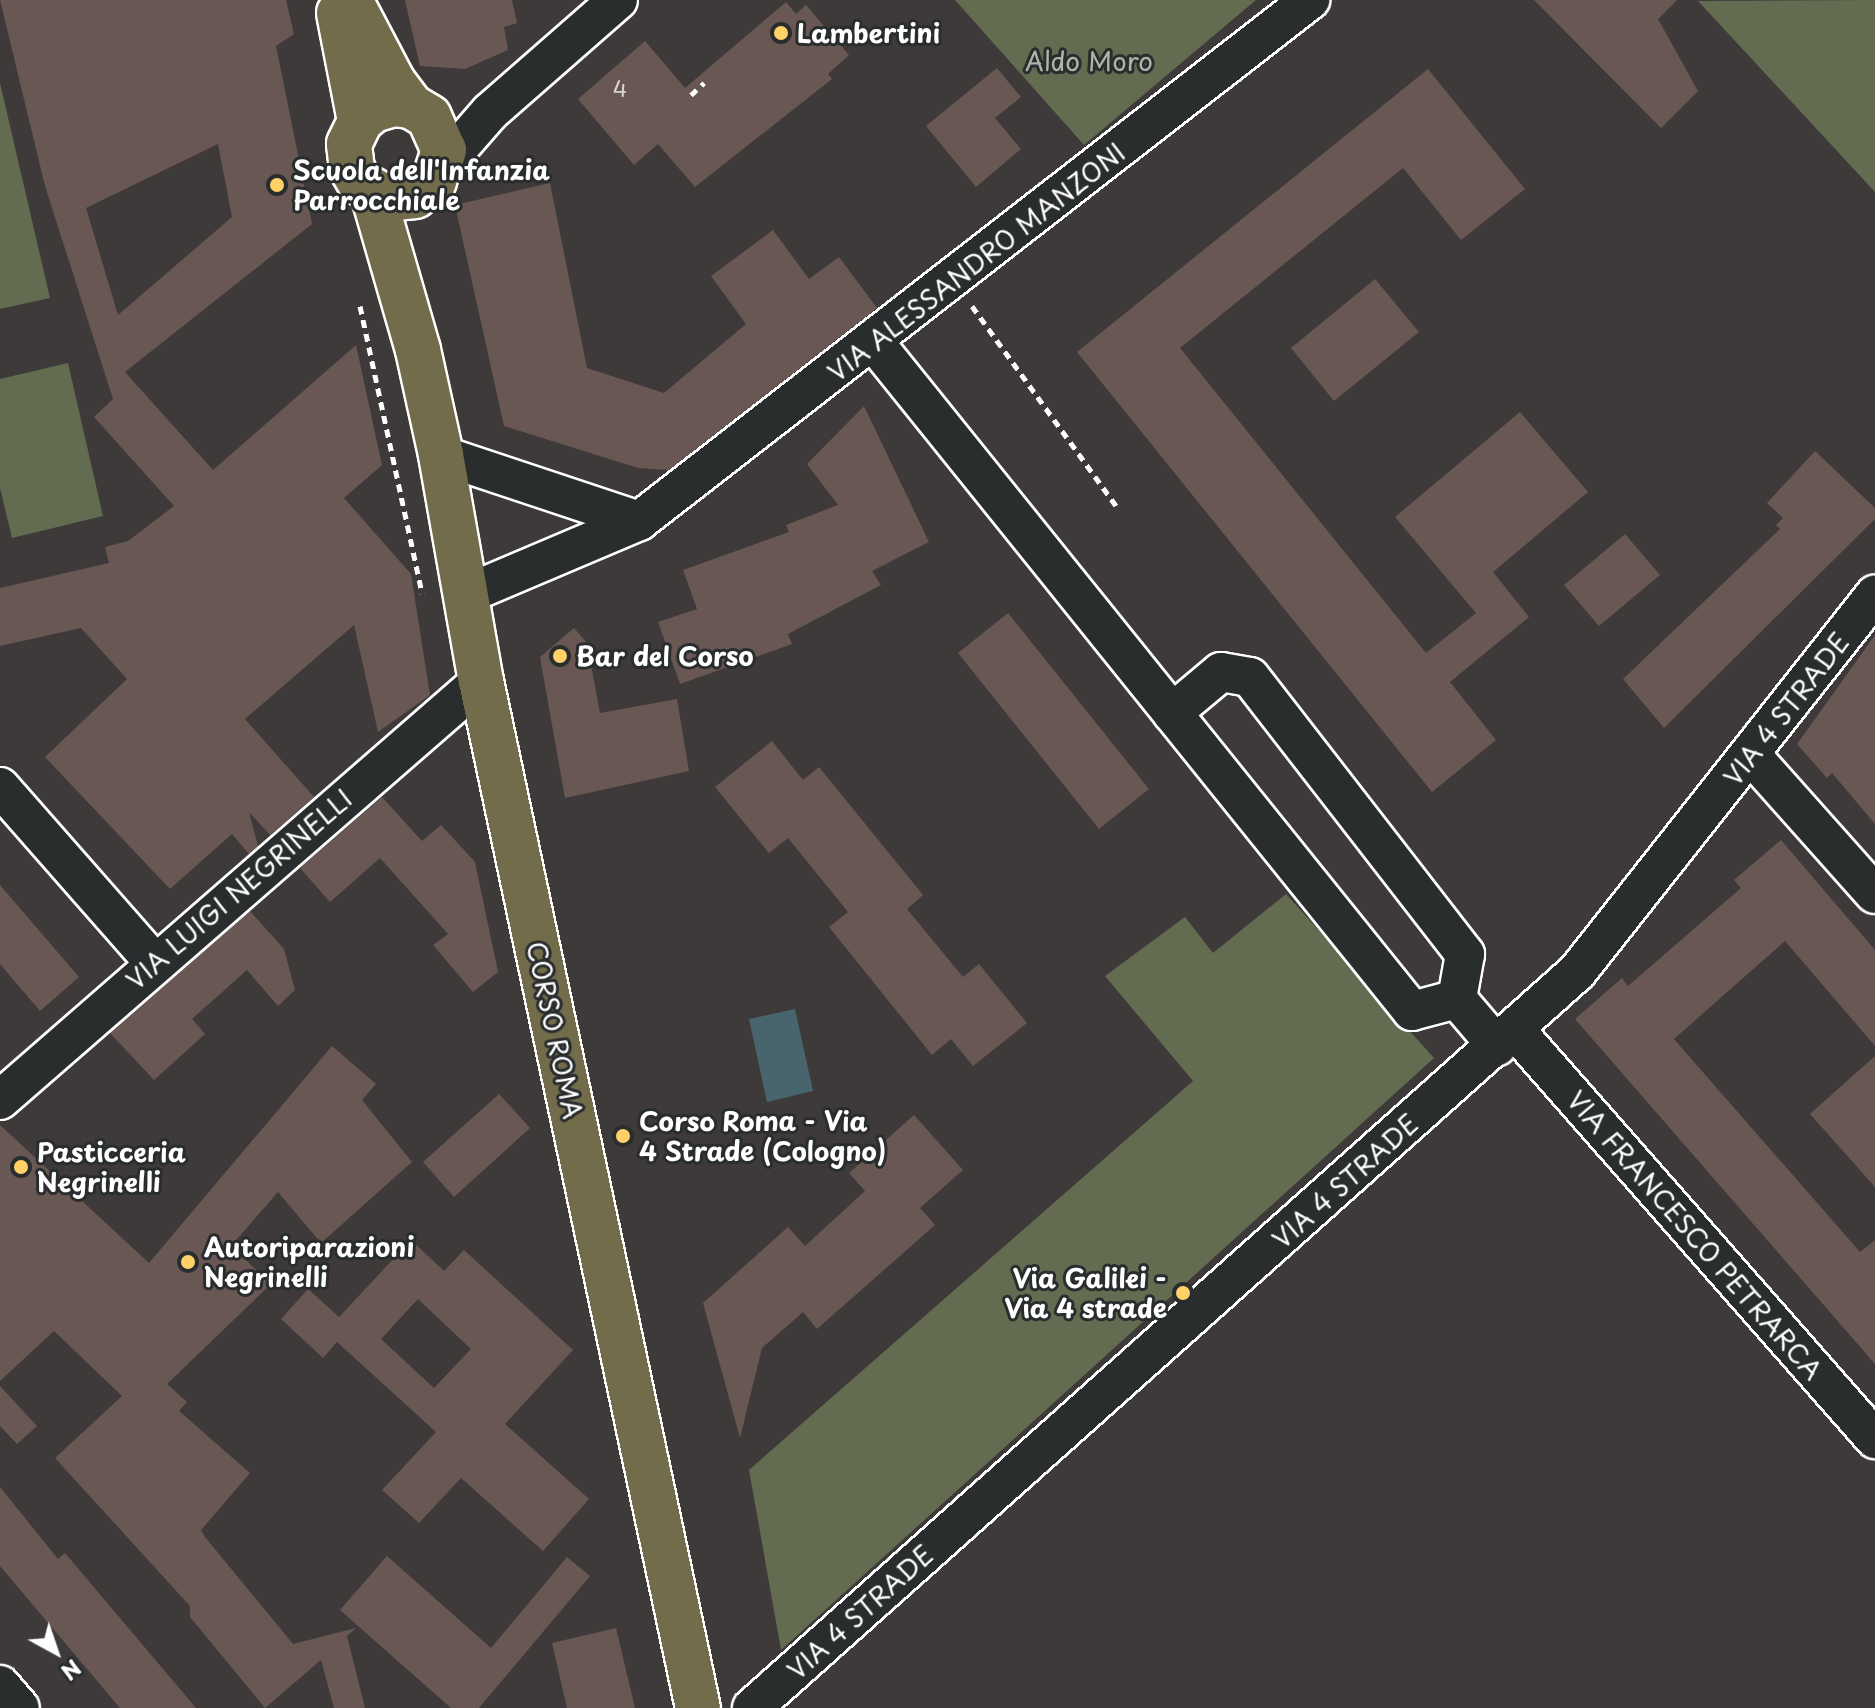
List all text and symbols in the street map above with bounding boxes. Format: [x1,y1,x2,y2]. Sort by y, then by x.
place label: Lambertini [797,17,940,49]
marker: Lambertini [772,24,790,42]
park label: Aldo Moro [1025,45,1153,77]
house number: 4 [613,75,627,101]
street label: VIA ALESSANDRO MANZONI [819,134,1133,390]
place label: Scuola dell'Infanzia Parrocchiale [293,154,553,216]
marker: Scuola dell'Infanzia Parrocchiale [268,176,286,194]
street label: VIA 4 STRADE [1715,624,1857,794]
place label: Bar del Corso [576,640,755,672]
marker: Bar del Corso [551,647,569,665]
street label: VIA LUIGI NEGRINELLI [119,782,359,996]
street label: CORSO ROMA [521,937,589,1123]
street label: VIA FRANCESCO PETRARCA [1561,1084,1829,1386]
place label: Corso Roma - Via 4 Strade (Cologno) [639,1105,887,1166]
street label: VIA 4 STRADE [1264,1106,1426,1256]
marker: Corso Roma - Via 4 Strade (Cologno) [614,1127,632,1145]
place label: Pasticceria Negrinelli [37,1136,186,1198]
marker: Pasticceria Negrinelli [12,1158,30,1176]
place label: Autoriparazioni Negrinelli [204,1231,414,1292]
marker: Autoriparazioni Negrinelli [179,1253,197,1271]
place label: Via Galilei - Via 4 strade [1004,1262,1167,1324]
marker: Via Galilei - Via 4 strade [1174,1284,1192,1302]
street label: VIA 4 STRADE [779,1537,941,1687]
north arrow [16,1612,96,1692]
text: N [54,1653,89,1689]

